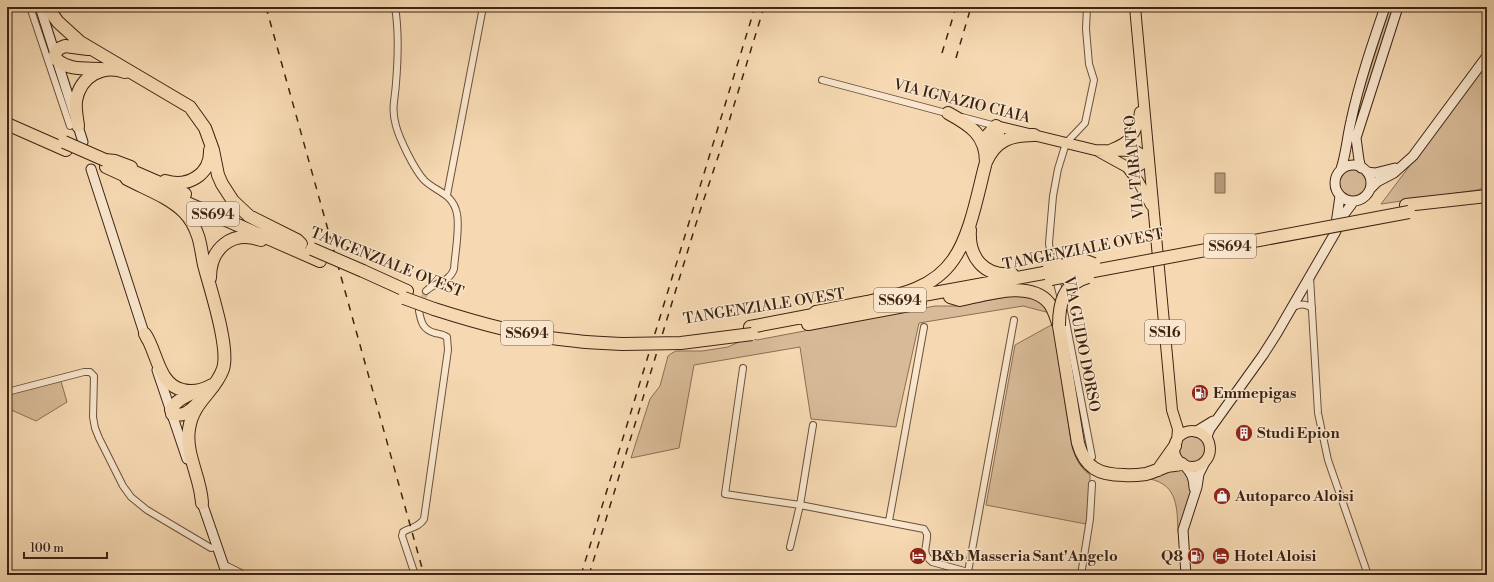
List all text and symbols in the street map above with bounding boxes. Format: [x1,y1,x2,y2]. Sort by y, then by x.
street label: VIA IGNAZIO CIAIA [890,75,1033,128]
street label: VIA TARANTO [1120,114,1149,221]
road number: SS694 [187,202,239,226]
street label: TANGENZIALE OVEST [307,223,467,302]
street label: TANGENZIALE OVEST [1001,224,1166,274]
road number: SS694 [1204,234,1256,258]
street label: VIA GUIDO DORSO [1059,273,1104,414]
street label: TANGENZIALE OVEST [682,284,847,329]
road number: SS694 [874,288,926,312]
road number: SS16 [1145,320,1185,344]
road number: SS694 [501,321,553,345]
fuel station icon: Emmepigas [1190,383,1210,403]
place label: Emmepigas [1213,384,1296,403]
building icon: Studi Epion [1234,423,1254,443]
place label: Studi Epion [1257,424,1340,443]
shop icon: Autoparco Aloisi [1212,486,1232,506]
place label: Autoparco Aloisi [1234,487,1354,506]
scale bar [24,534,107,560]
text: 100 m [30,541,64,556]
hotel icon: B&b Masseria Sant'Angelo [908,546,928,566]
fuel station icon: Q8 [1186,546,1206,566]
hotel icon: Hotel Aloisi [1211,546,1231,566]
place label: B&b Masseria Sant'Angelo [931,547,1118,566]
place label: Q8 [1161,547,1183,566]
place label: Hotel Aloisi [1234,547,1317,566]

